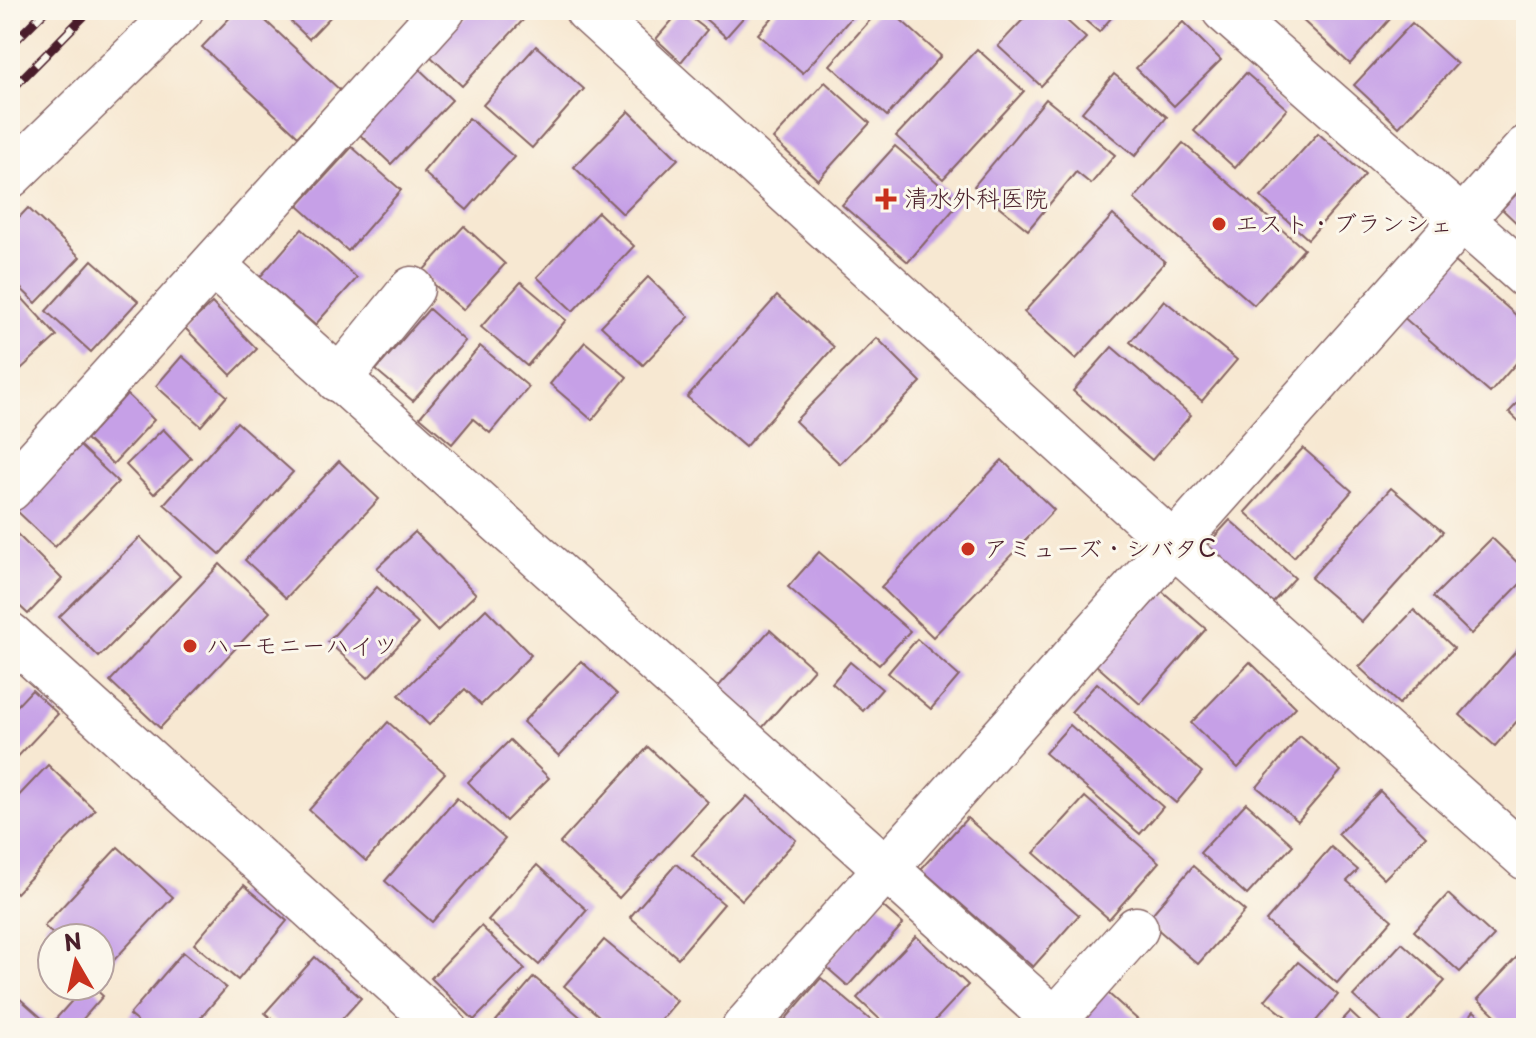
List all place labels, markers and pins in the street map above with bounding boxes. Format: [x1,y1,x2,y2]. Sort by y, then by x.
place label: 清水外科医院 [904,179,1048,215]
marker: 清水外科医院 [875,188,897,210]
place label: エスト・ブランシェ [1235,204,1453,240]
marker: エスト・ブランシェ [1210,215,1228,233]
place label: アミューズ・シバタC [984,529,1217,565]
marker: アミューズ・シバタC [959,540,977,558]
place label: ハーモニーハイツ [206,626,398,662]
marker: ハーモニーハイツ [181,637,199,655]

